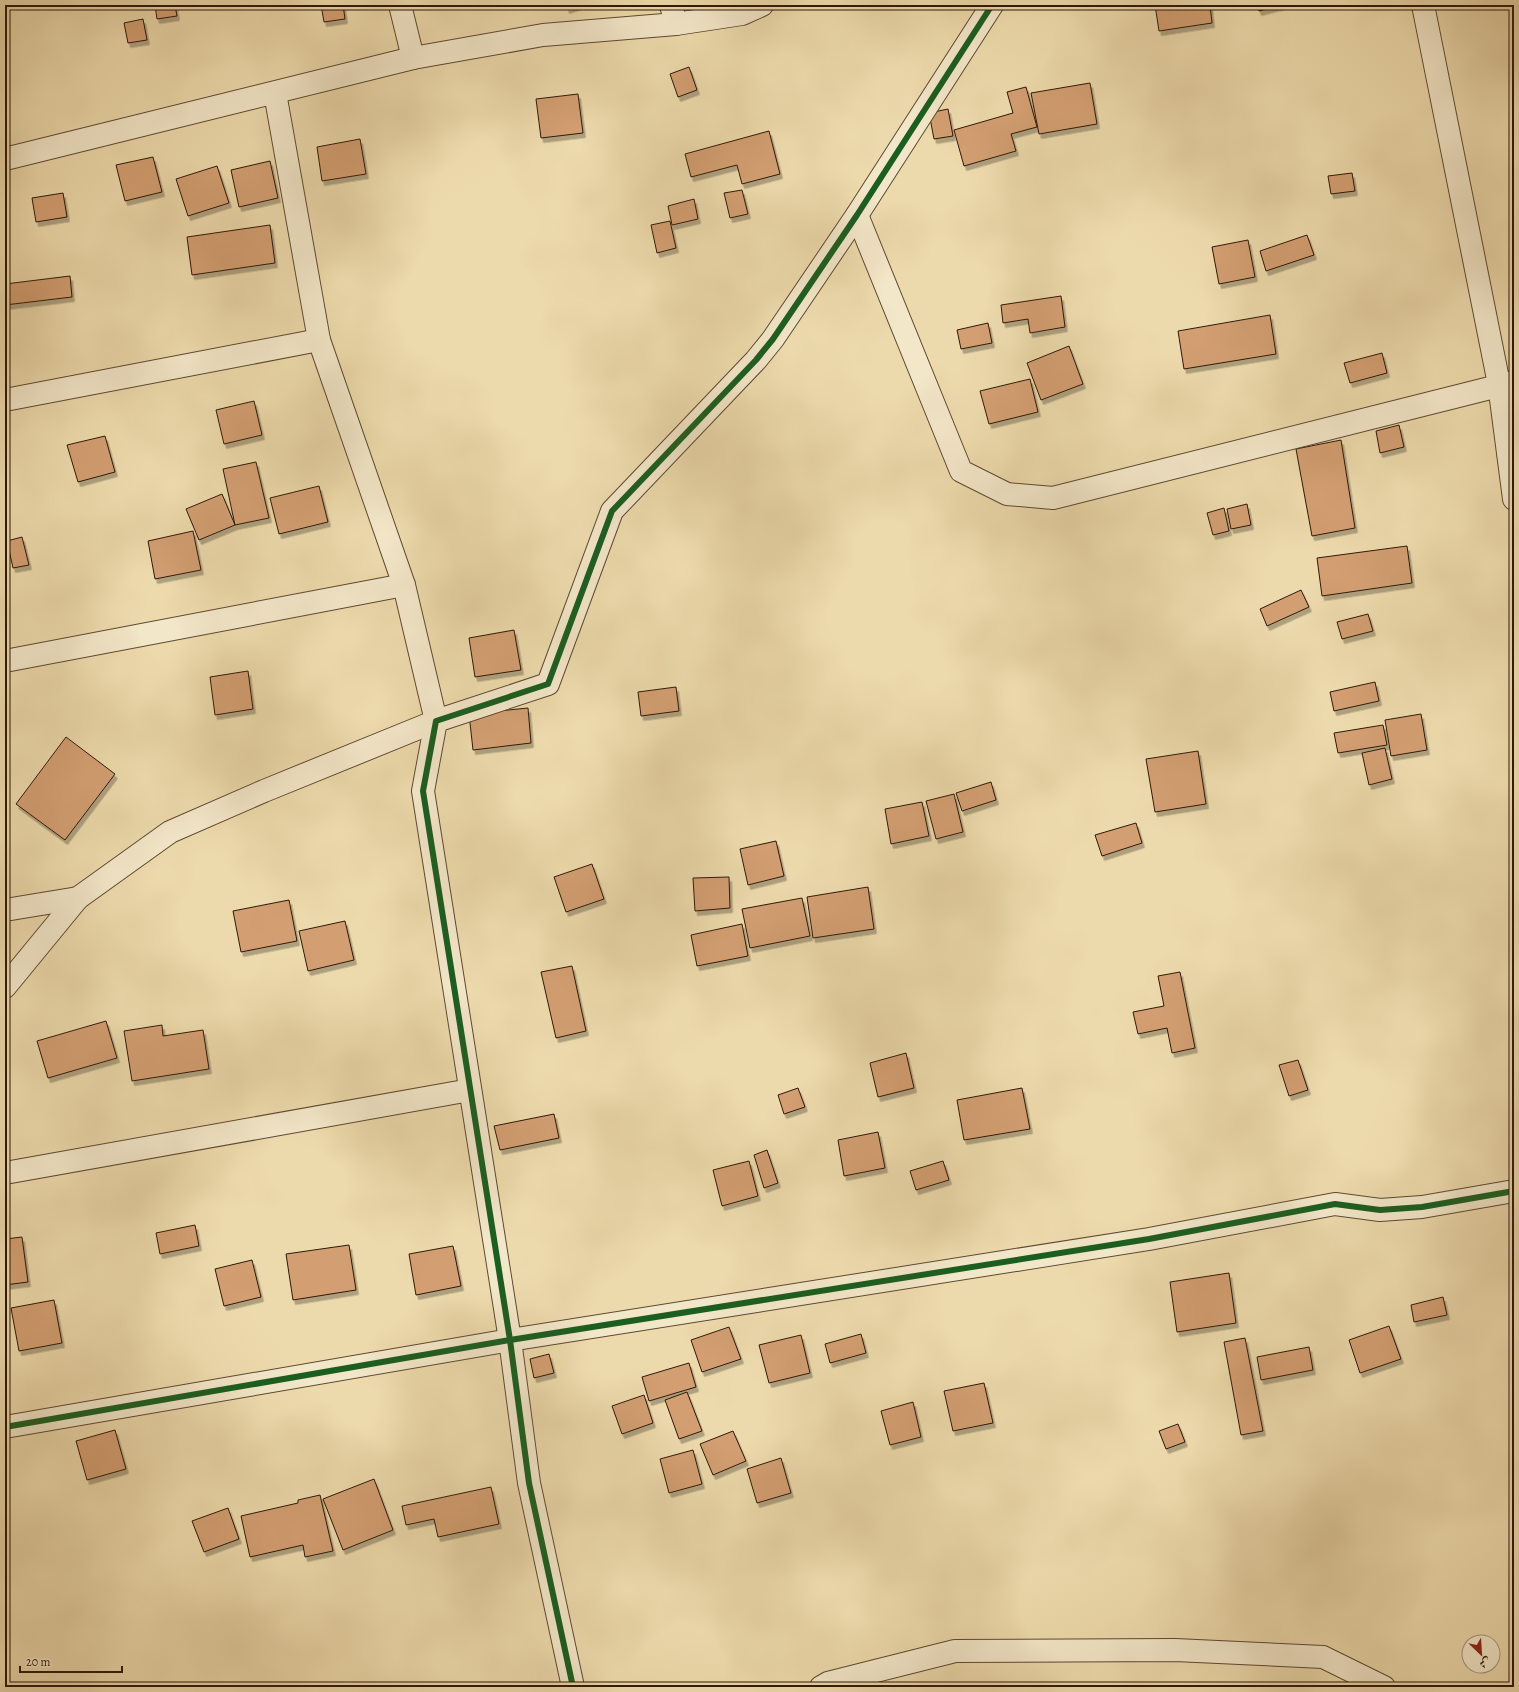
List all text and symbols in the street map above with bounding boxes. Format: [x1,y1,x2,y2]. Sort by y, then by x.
north arrow [1461,1634,1501,1674]
scale bar [20,1648,122,1674]
text: 20 m [26,1654,50,1670]
text: ش [1477,1654,1493,1672]

